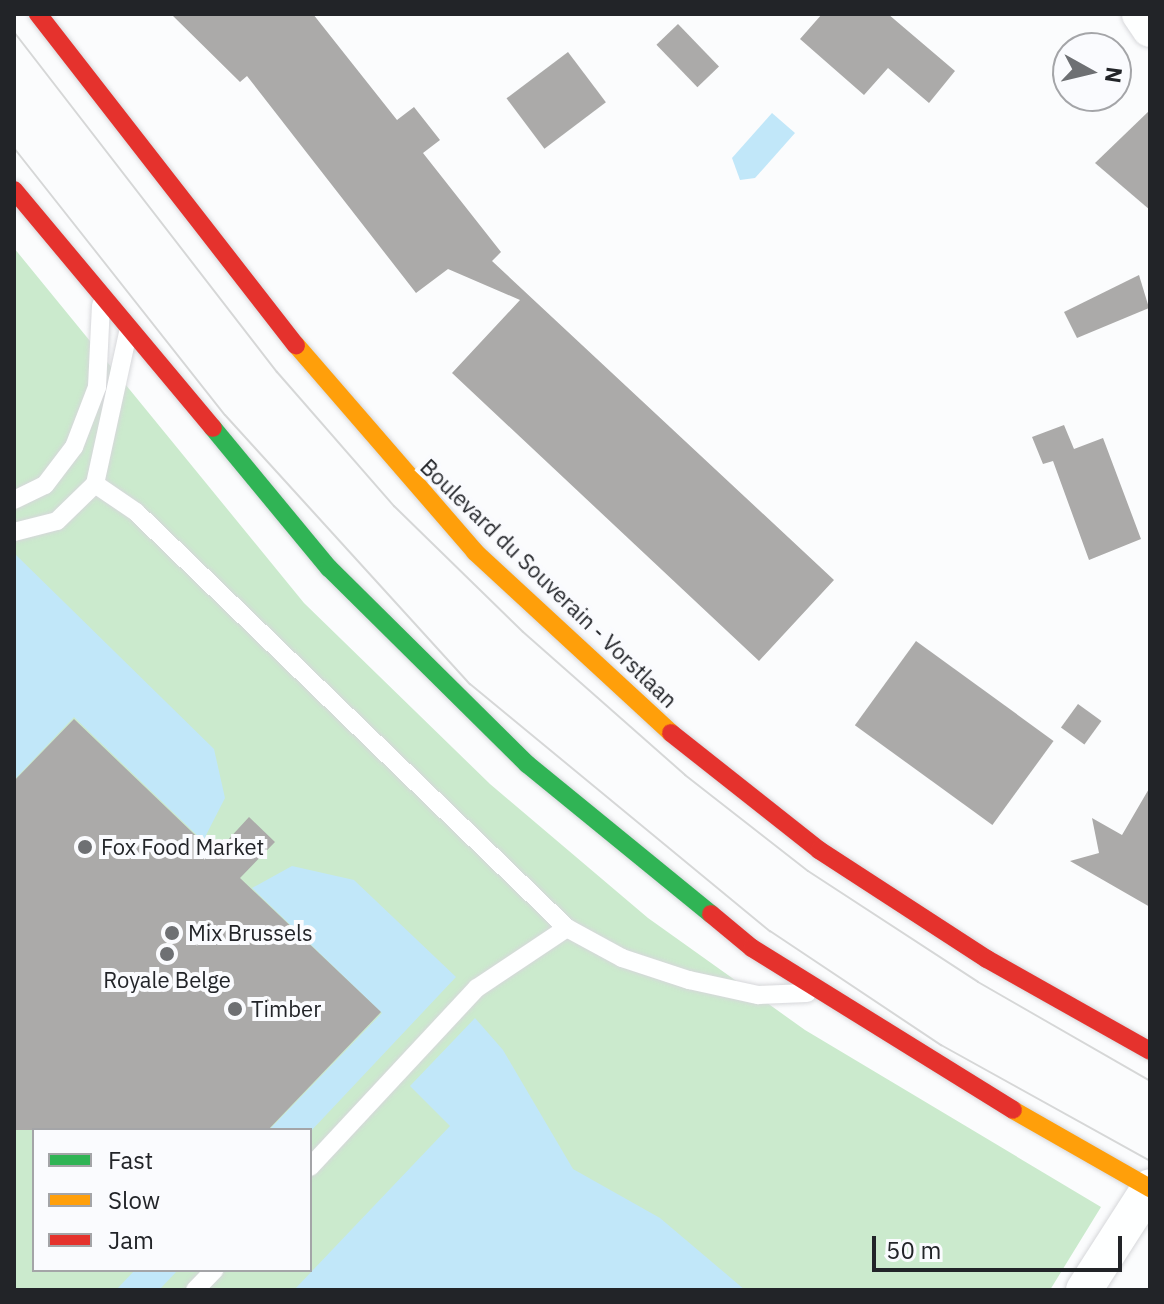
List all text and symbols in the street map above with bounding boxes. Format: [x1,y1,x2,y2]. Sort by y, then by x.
north arrow [1052,32,1132,112]
text: N [1099,65,1130,85]
street label: Boulevard du Souverain - Vorstlaan [415,453,683,713]
place label: Fox Food Market [101,834,264,860]
marker: Fox Food Market [76,838,94,856]
place label: Mix Brussels [188,920,313,946]
marker: Mix Brussels [163,924,181,942]
marker: Royale Belge [158,945,176,963]
place label: Royale Belge [103,967,231,993]
place label: Timber [251,996,321,1022]
marker: Timber [226,1000,244,1018]
legend [32,1128,312,1272]
text: Fast [108,1144,153,1176]
text: Slow [108,1184,160,1216]
scale bar [876,1220,1126,1270]
text: Jam [108,1224,154,1256]
text: 50 m [886,1234,941,1266]

